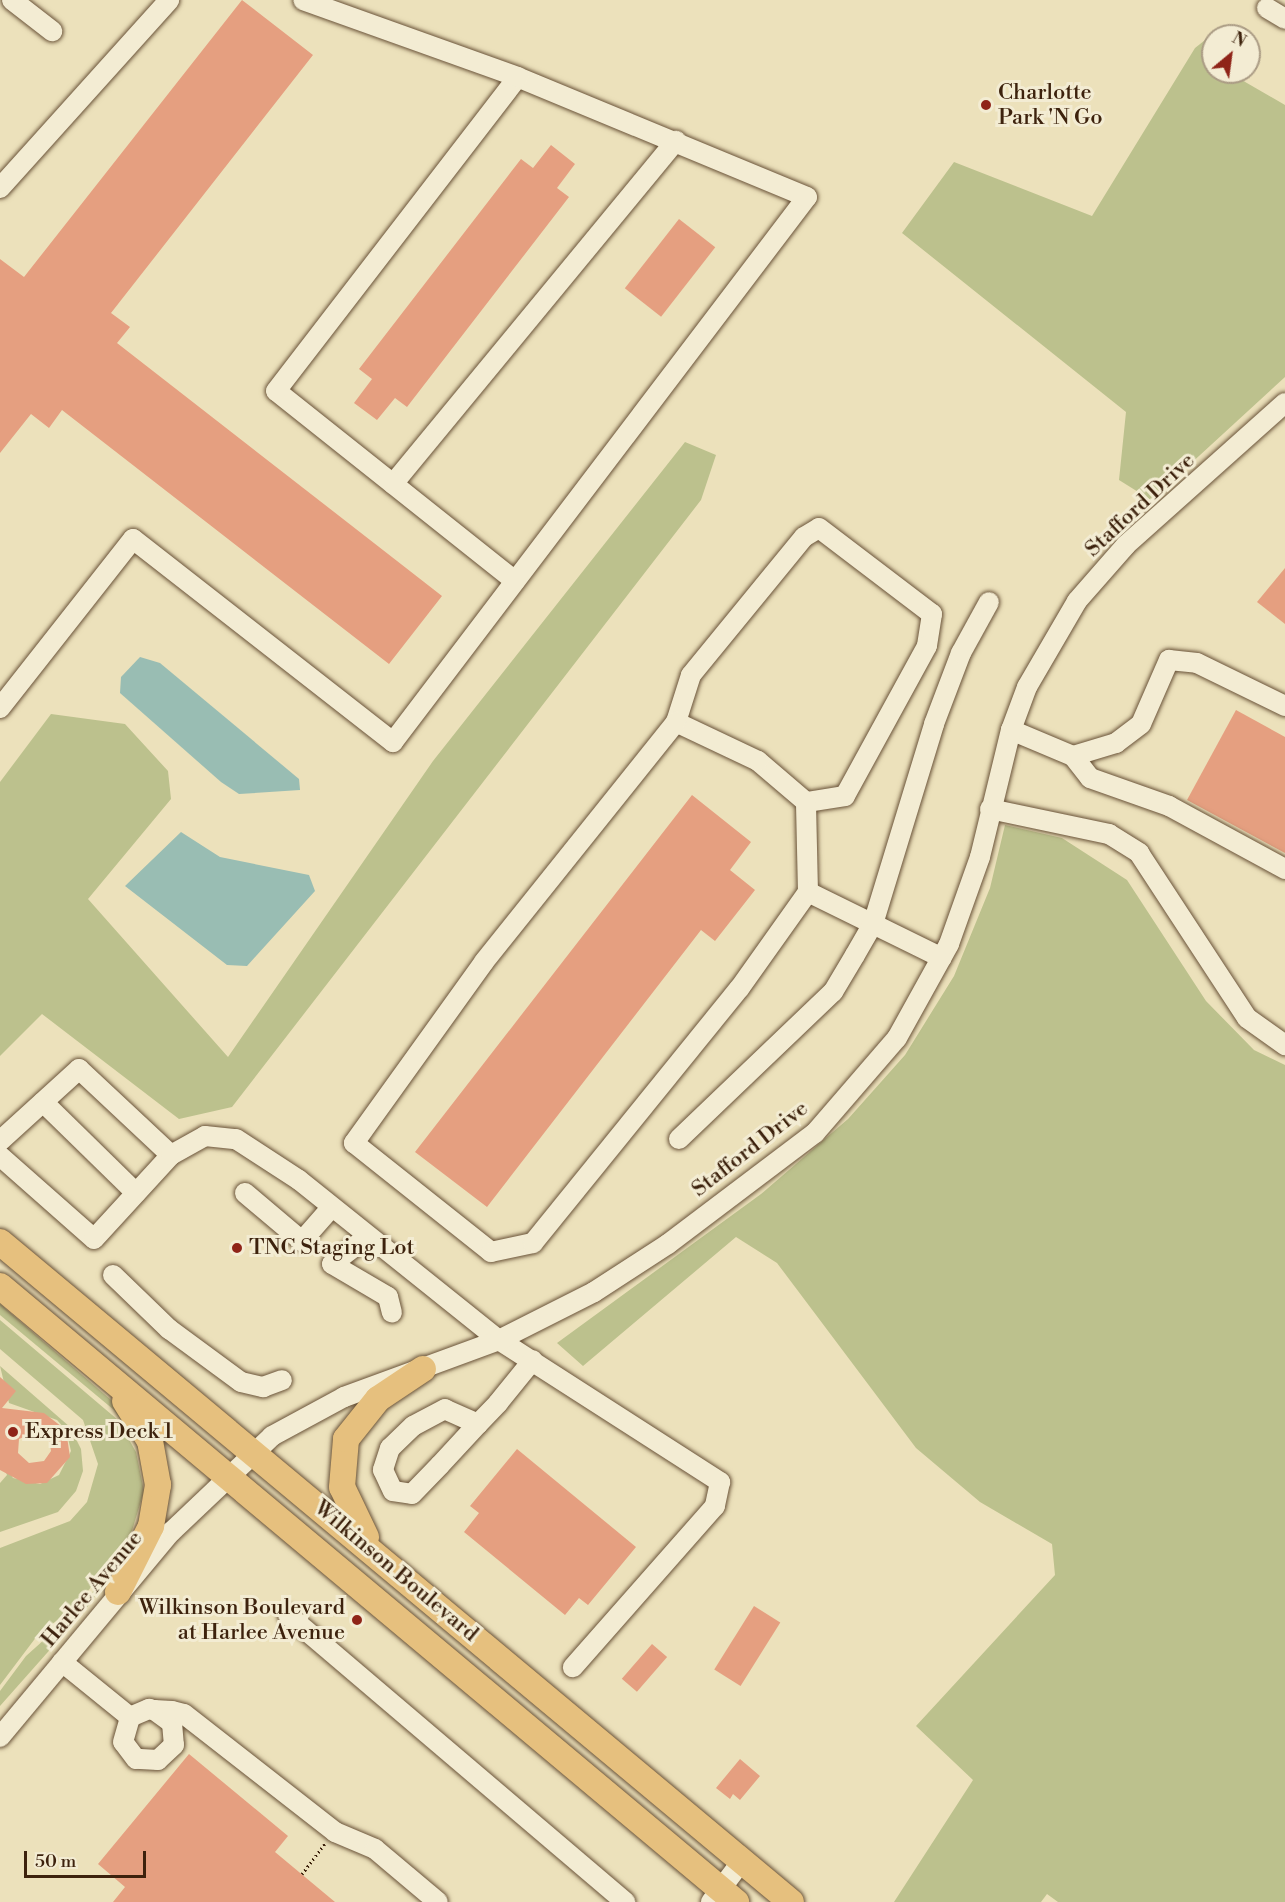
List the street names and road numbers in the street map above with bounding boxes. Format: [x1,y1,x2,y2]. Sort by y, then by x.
street label: Stafford Drive [1080,447,1200,563]
street label: Stafford Drive [687,1095,813,1203]
street label: Wilkinson Boulevard [309,1495,483,1647]
street label: Harlee Avenue [36,1525,148,1653]

